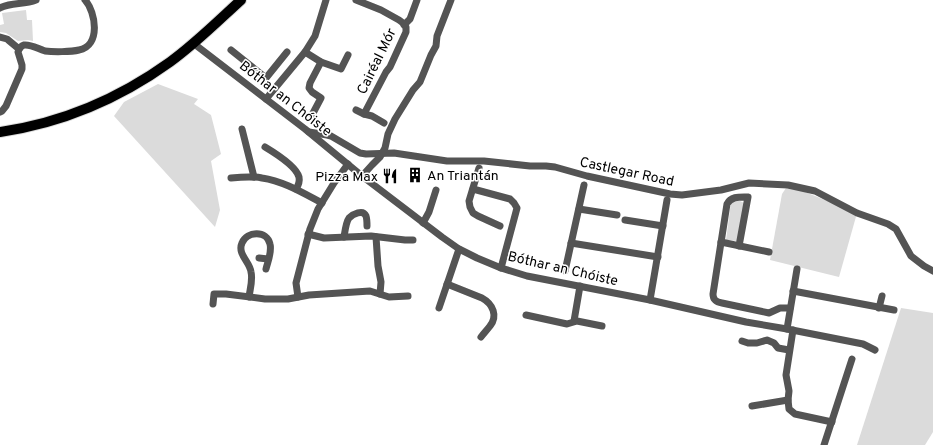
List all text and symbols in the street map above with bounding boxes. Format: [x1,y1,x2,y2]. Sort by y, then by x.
street label: Cairéal Mór [354,25,401,98]
street label: Bóthar an Chóiste [235,58,335,141]
street label: Castlegar Road [578,154,675,191]
building icon: An Triantán [406,166,424,184]
restaurant icon: Pizza Max [381,167,399,185]
place label: An Triantán [427,168,499,185]
place label: Pizza Max [315,169,378,186]
street label: Bóthar an Chóiste [506,249,619,290]

